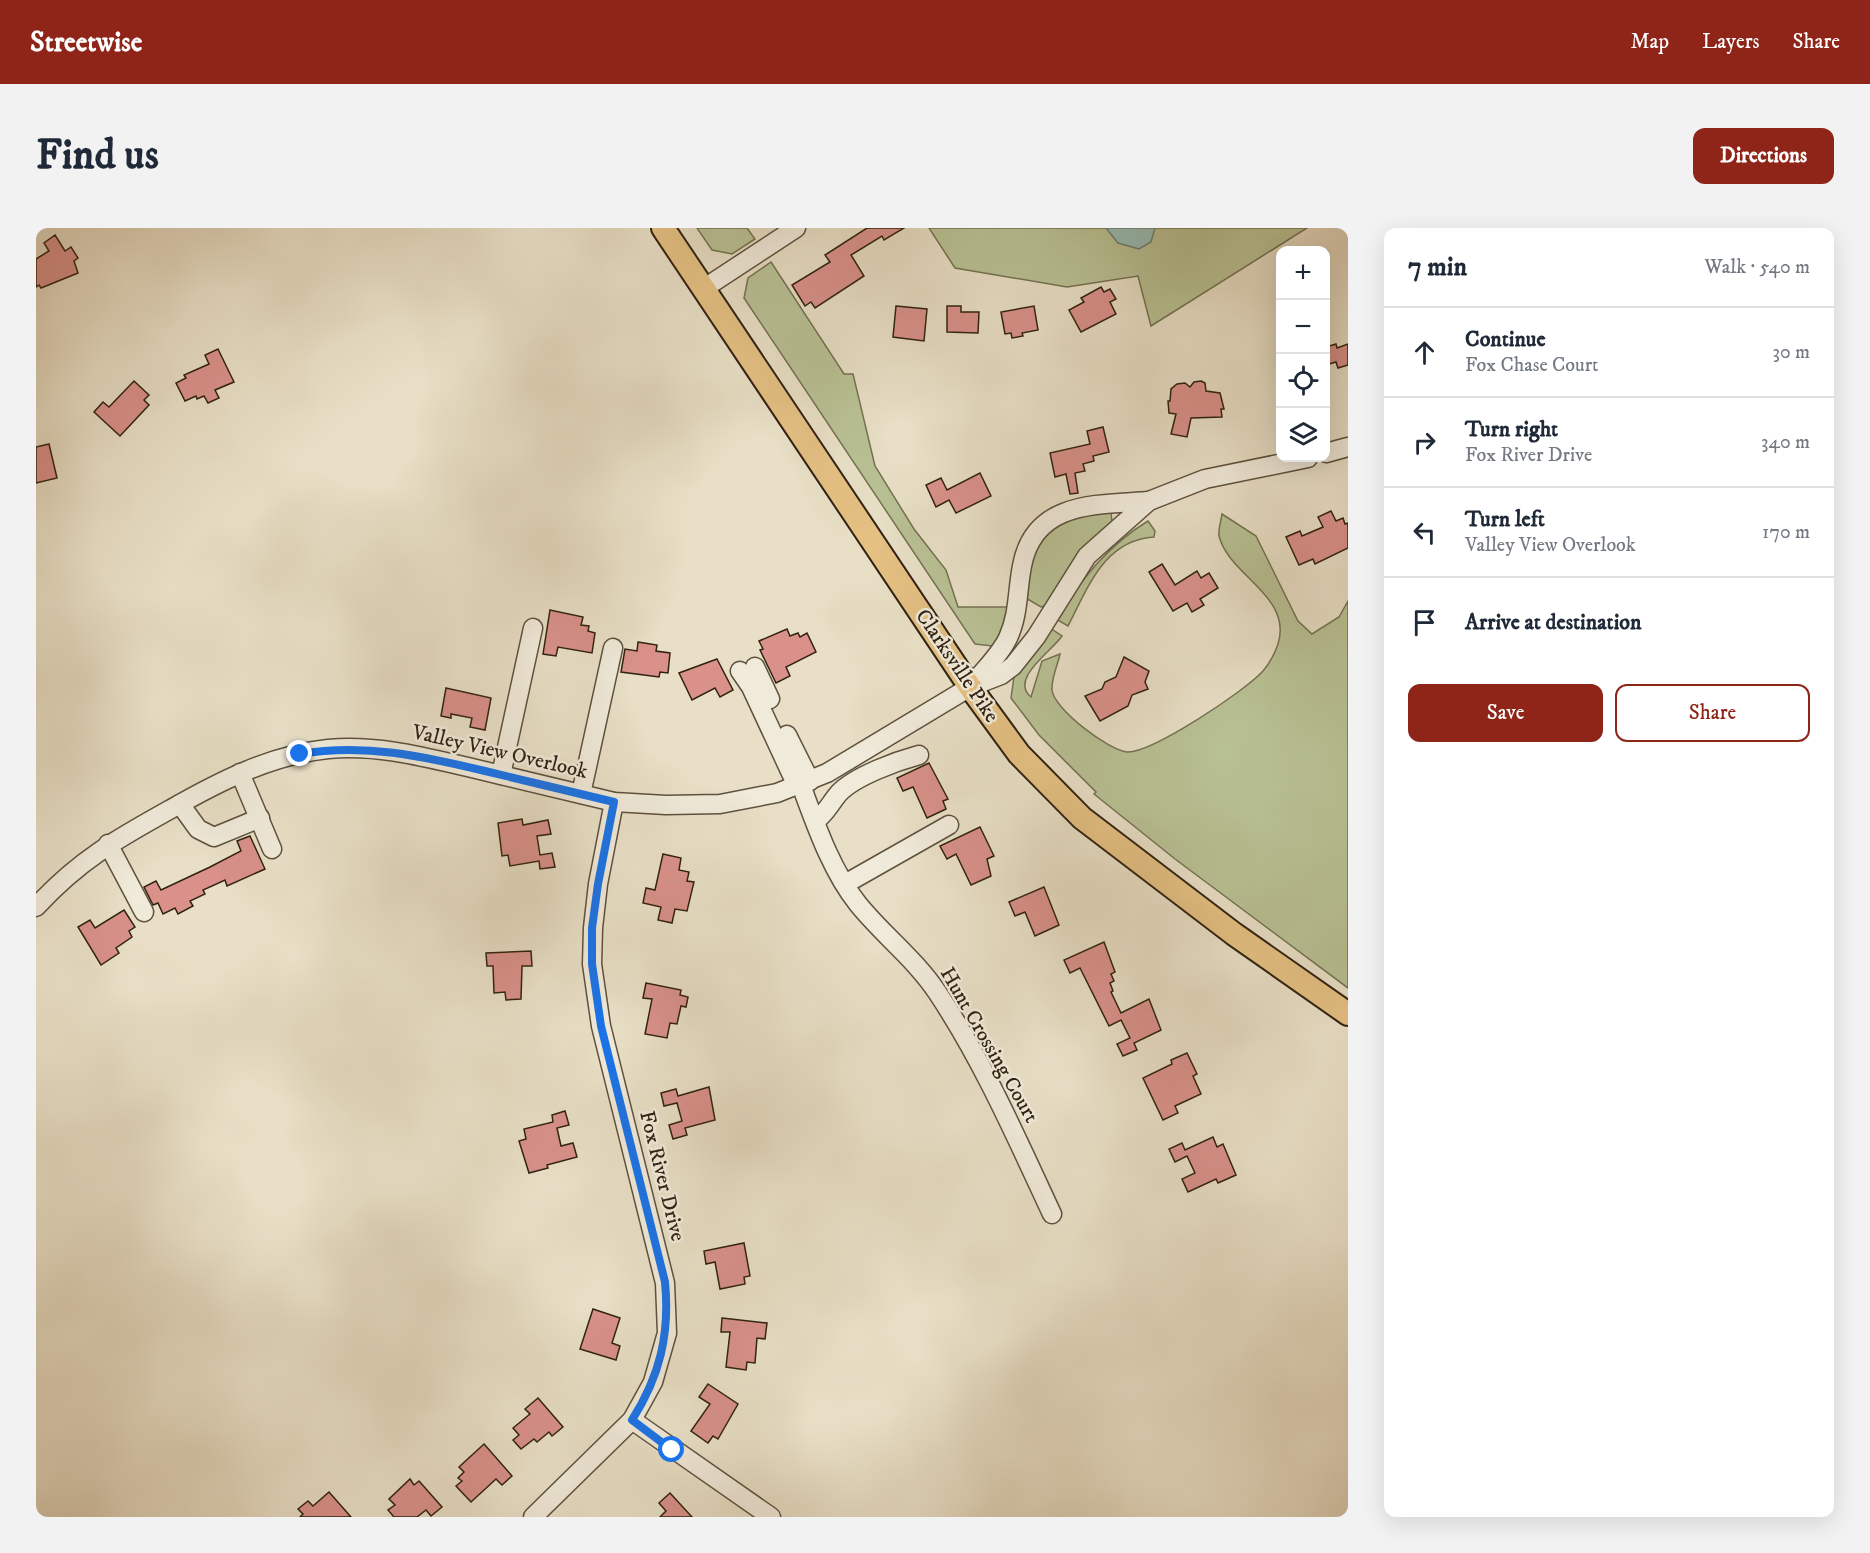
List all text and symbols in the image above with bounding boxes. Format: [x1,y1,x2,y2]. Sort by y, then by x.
text: Streetwise [30,25,142,60]
text: Map [1630,29,1669,55]
text: Layers [1702,29,1760,55]
text: Share [1793,29,1840,55]
button: Directions [1693,128,1834,184]
text: Find us [36,130,159,182]
map controls [1276,246,1330,462]
button: + [1276,246,1330,300]
text: 7 min [1408,251,1467,284]
text: Walk · 540 m [1705,255,1810,280]
button: − [1276,300,1330,354]
text: Continue [1465,326,1546,353]
icon: ahead [1408,336,1441,369]
text: 30 m [1772,340,1810,365]
text: Fox Chase Court [1465,353,1599,378]
button: locate [1276,354,1330,408]
button: layers [1276,408,1330,462]
text: Turn right [1465,416,1558,443]
icon: right [1408,426,1441,459]
text: 340 m [1761,430,1810,455]
text: Fox River Drive [1465,443,1592,468]
text: Turn left [1465,506,1545,533]
icon: left [1408,516,1441,549]
text: 170 m [1762,520,1810,545]
text: Valley View Overlook [1465,533,1636,558]
street label: Clarksville Pike [910,604,1005,728]
icon: arrive [1408,606,1441,639]
text: Arrive at destination [1465,609,1642,636]
button: Save [1408,684,1603,742]
button: Share [1615,684,1810,742]
street label: Valley View Overlook [409,719,591,785]
route end [286,740,312,766]
street label: Hunt Crossing Court [934,963,1044,1128]
street label: Fox River Drive [633,1108,691,1244]
route start [658,1436,684,1462]

